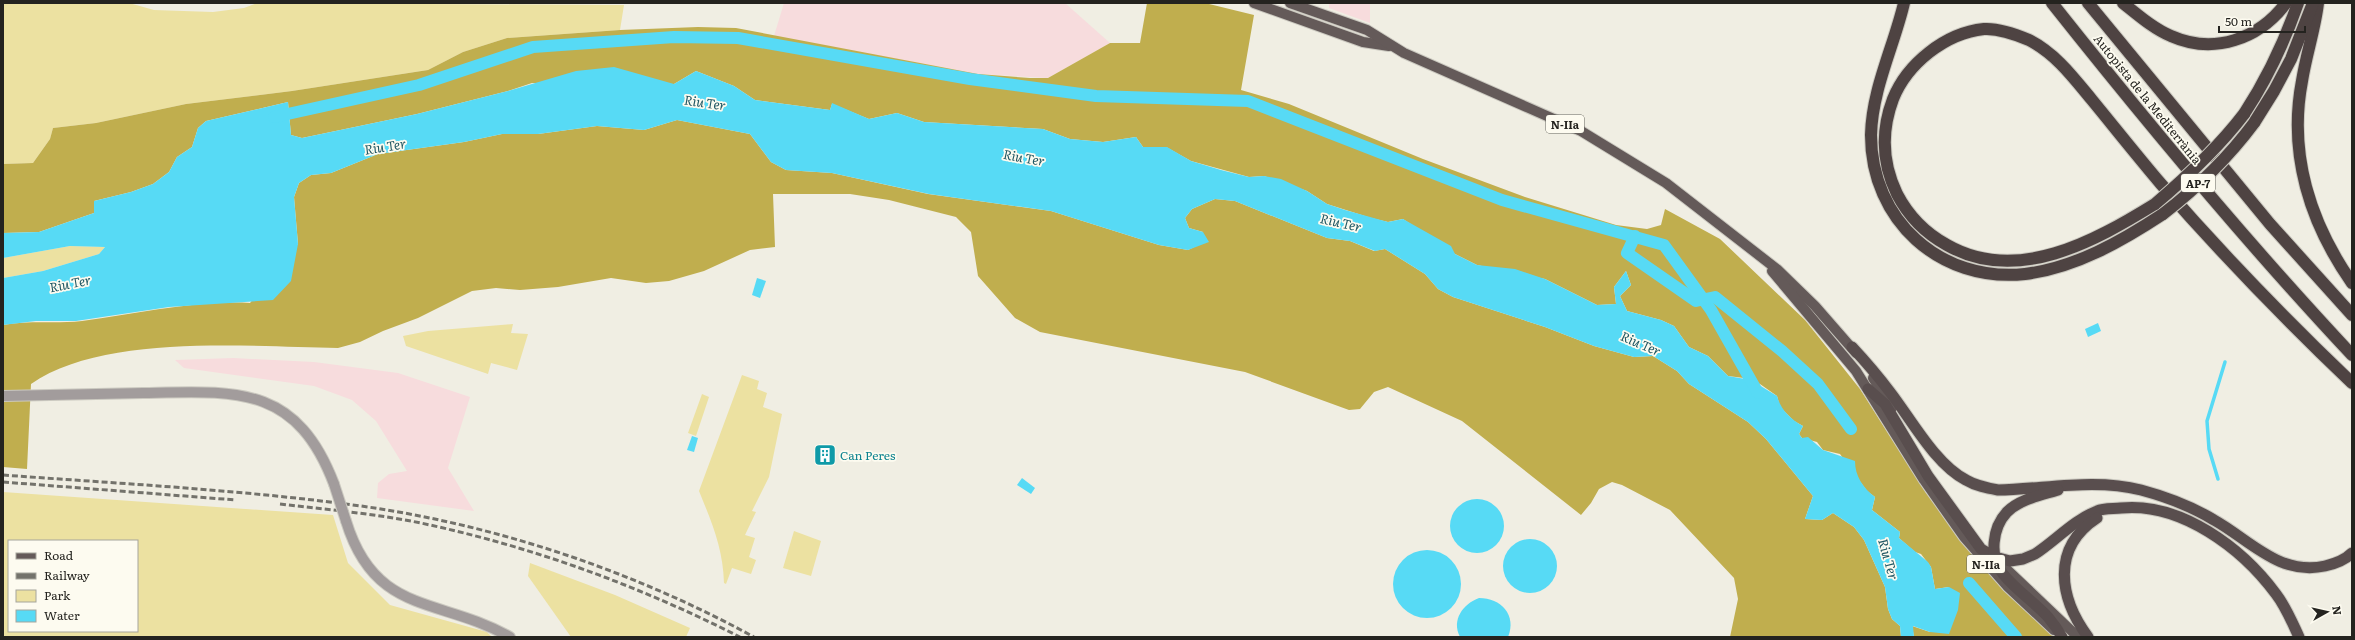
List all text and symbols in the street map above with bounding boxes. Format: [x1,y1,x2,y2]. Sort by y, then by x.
scale bar [2219,8,2305,34]
text: 50 m [2225,12,2252,30]
street label: Autopista de la Mediterrània [2090,30,2206,168]
water label: Riu Ter [683,90,727,114]
road number: N-IIa [1546,115,1584,133]
water label: Riu Ter [363,133,407,159]
water label: Riu Ter [1002,144,1046,170]
road number: AP-7 [2181,174,2215,192]
water label: Riu Ter [1318,208,1364,236]
water label: Riu Ter [48,270,92,296]
water label: Riu Ter [1618,326,1664,360]
building icon: Can Peres [812,442,838,468]
place label: Can Peres [840,446,896,464]
water label: Riu Ter [1874,536,1904,582]
legend [8,540,138,632]
text: Road [44,546,74,564]
road number: N-IIa [1967,555,2005,573]
text: Railway [44,566,90,584]
text: Park [44,586,71,604]
north arrow [2307,592,2347,632]
text: N [2329,605,2346,616]
text: Water [44,606,80,624]

